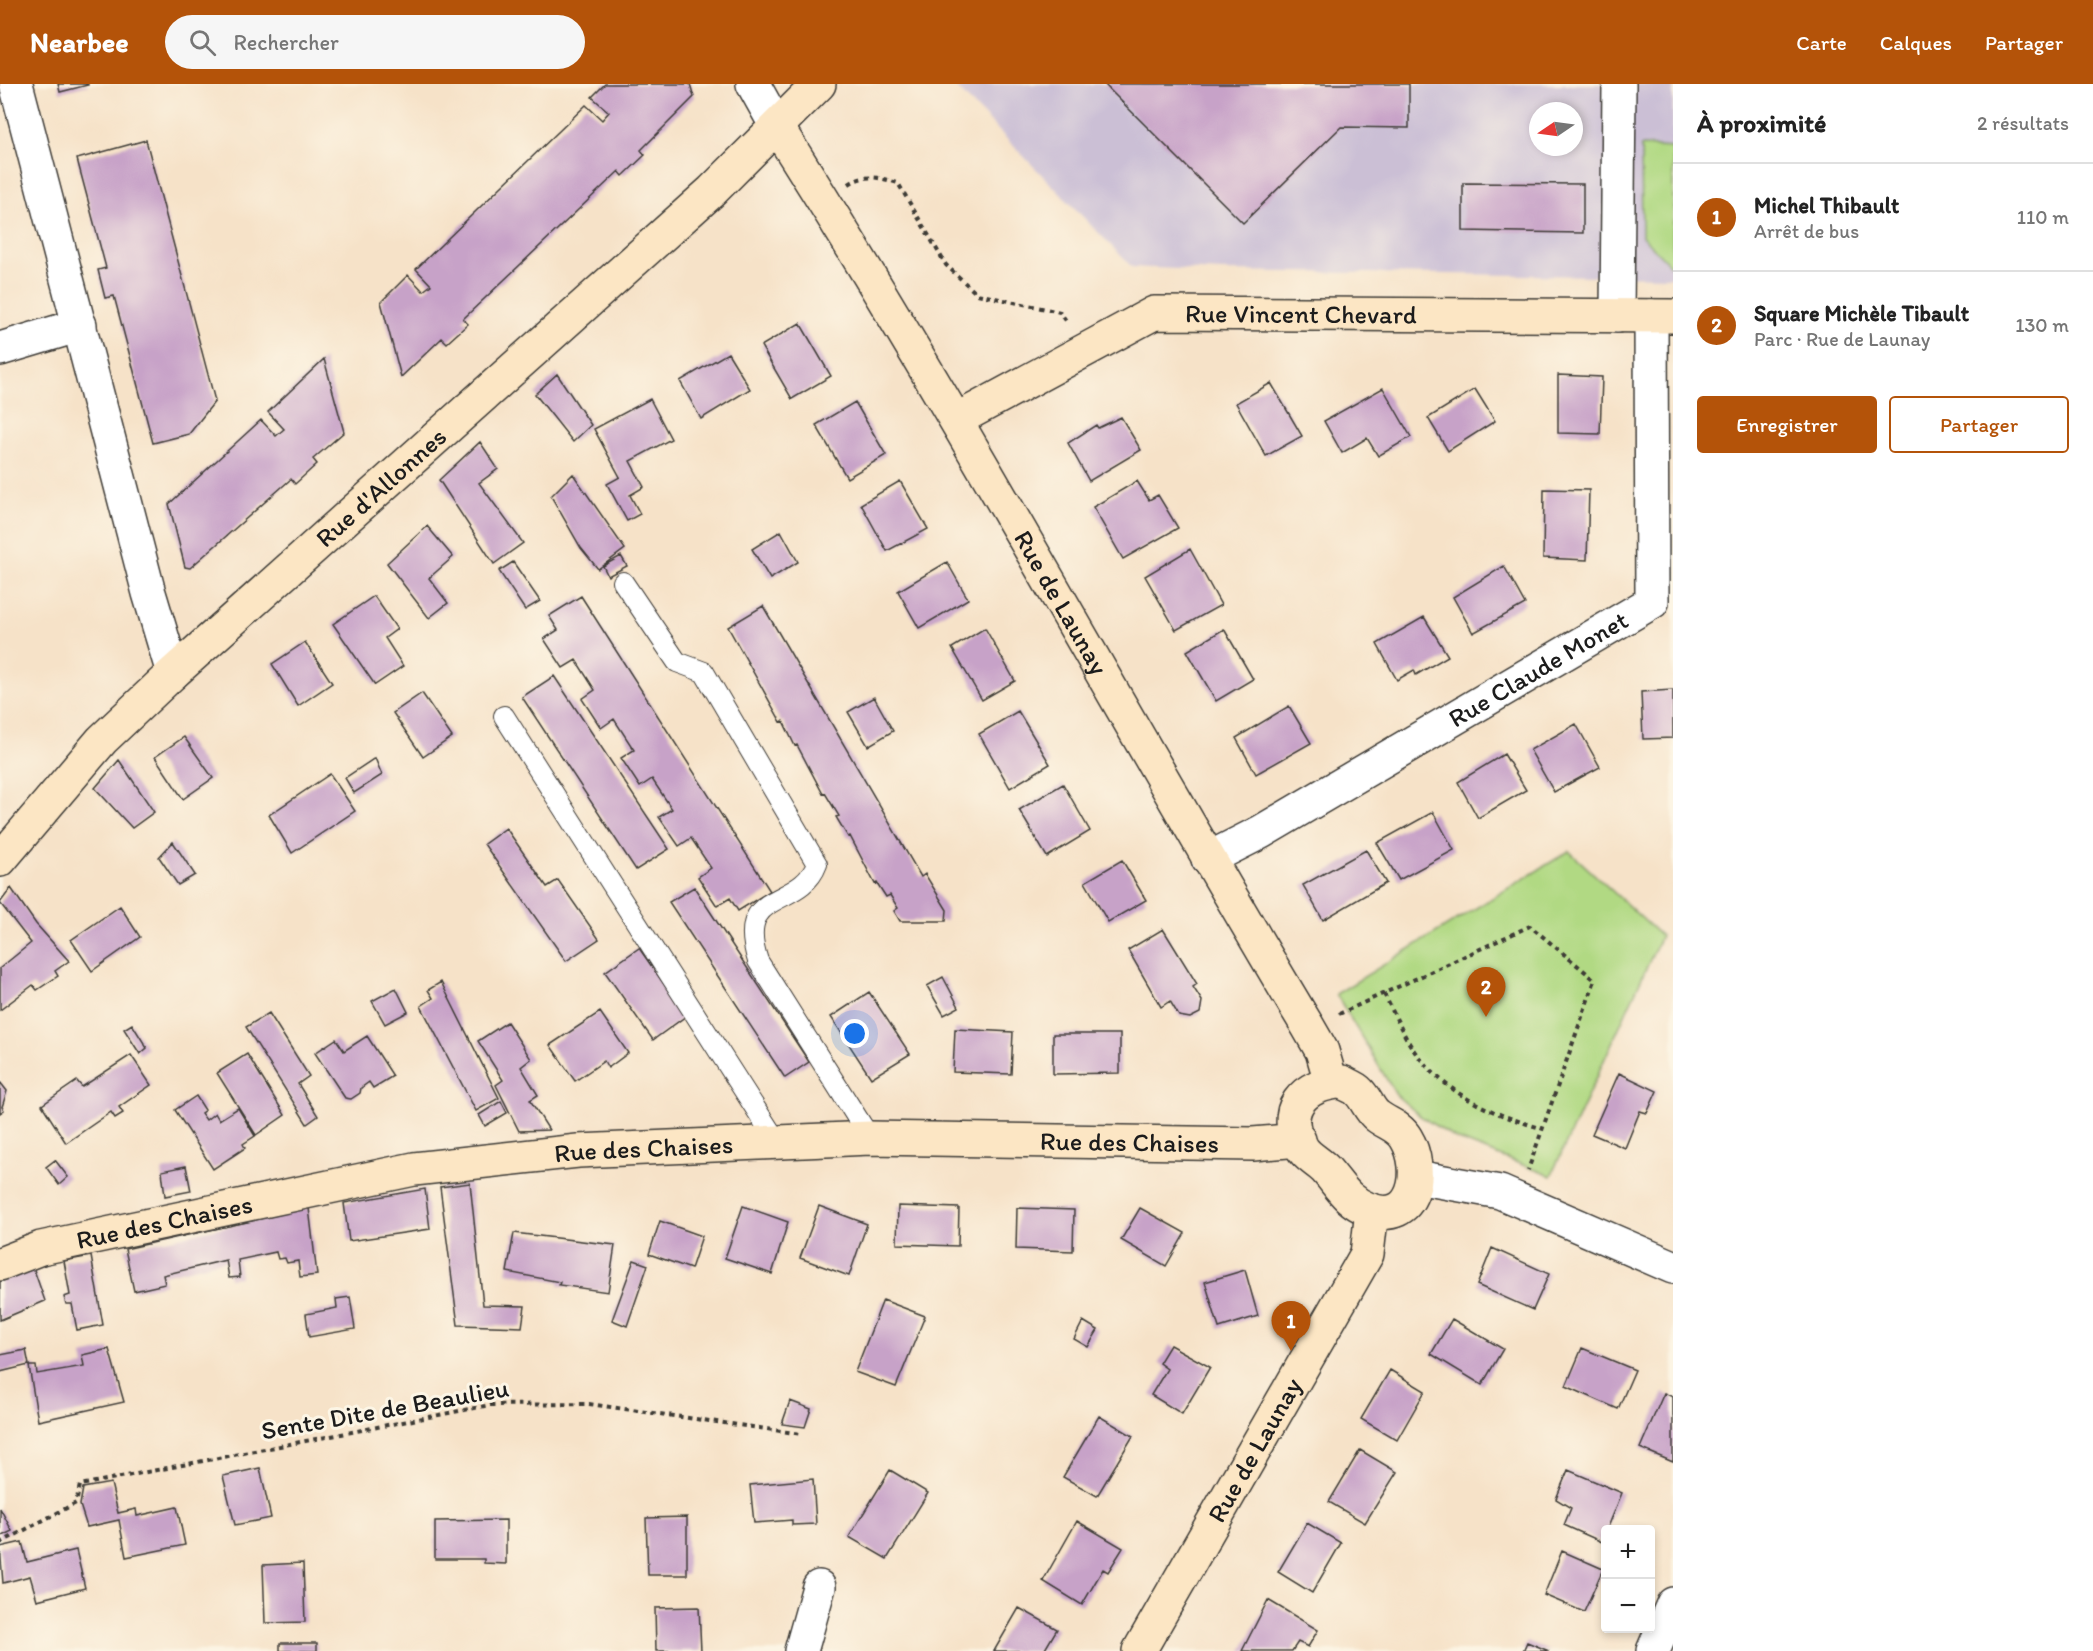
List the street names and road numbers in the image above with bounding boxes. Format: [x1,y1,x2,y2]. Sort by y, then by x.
street label: Rue Vincent Chevard [1185,297,1417,331]
street label: Rue d'Allonnes [309,420,453,554]
street label: Rue de Launay [1007,524,1115,680]
street label: Rue Claude Monet [1443,604,1634,734]
street label: Rue des Chaises [1040,1125,1219,1159]
street label: Rue des Chaises [553,1128,734,1170]
street label: Rue des Chaises [73,1188,255,1256]
street label: Sente Dite de Beaulieu [259,1371,511,1447]
street label: Rue de Launay [1200,1372,1309,1528]

